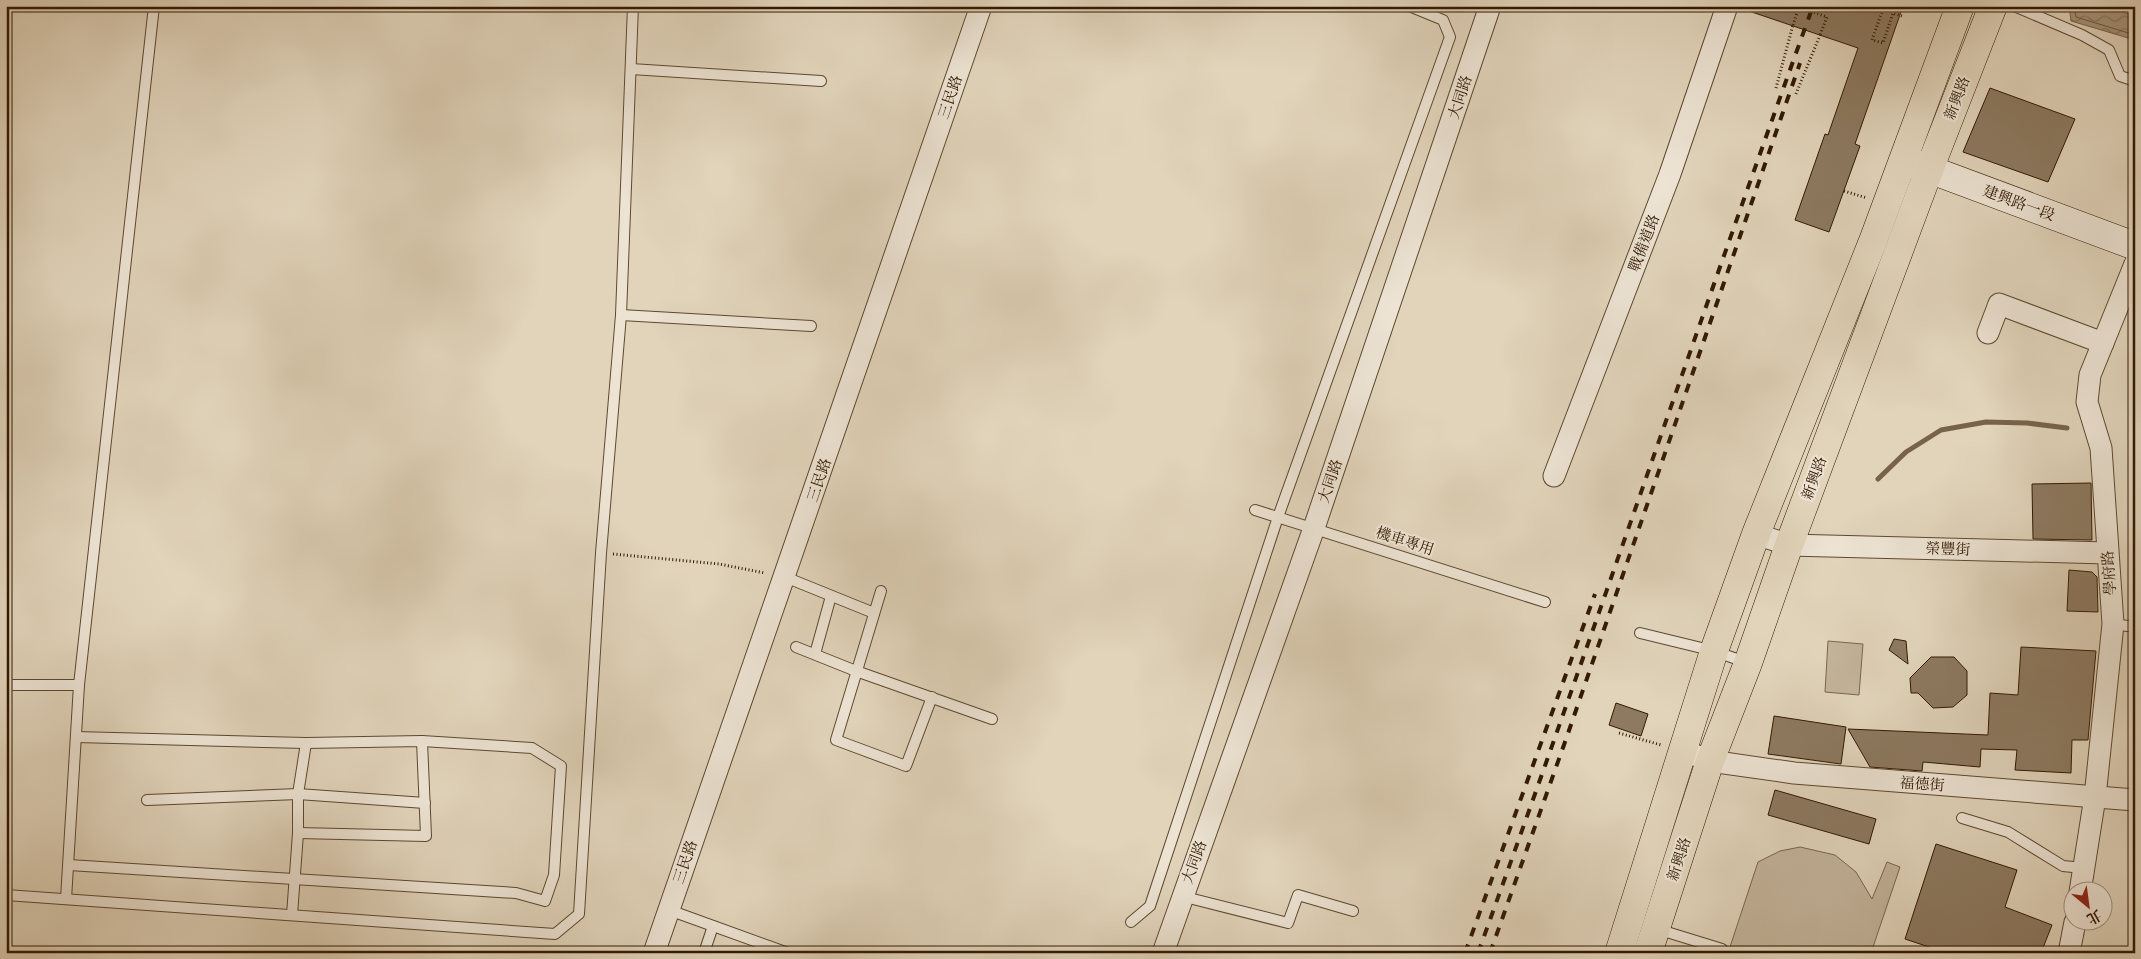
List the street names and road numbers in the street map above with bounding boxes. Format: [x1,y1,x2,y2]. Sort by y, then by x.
street label: 三民路 [934,73,969,122]
street label: 大同路 [1444,73,1478,122]
street label: 新興路 [1941,74,1976,123]
street label: 建興路一段 [1980,182,2057,227]
street label: 戰備道路 [1625,212,1666,275]
street label: 新興路 [1798,454,1833,503]
street label: 三民路 [803,456,838,505]
street label: 大同路 [1314,457,1349,506]
street label: 機車專用 [1373,523,1436,562]
street label: 榮豐街 [1925,539,1971,562]
street label: 學府路 [2098,550,2123,596]
street label: 福德街 [1899,773,1945,798]
street label: 新興路 [1663,835,1697,884]
street label: 三民路 [669,838,704,887]
street label: 大同路 [1178,838,1213,887]

